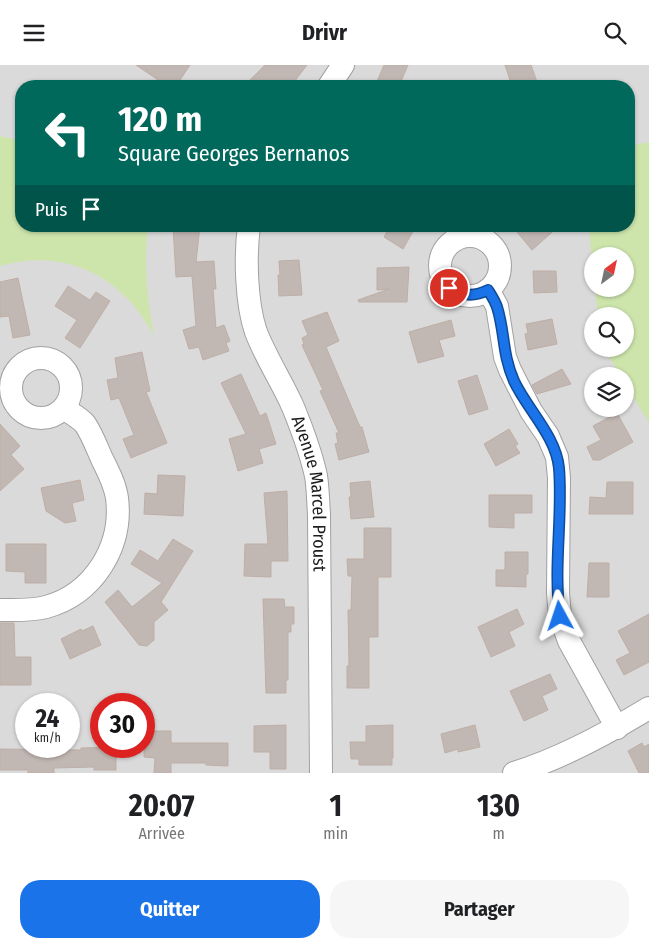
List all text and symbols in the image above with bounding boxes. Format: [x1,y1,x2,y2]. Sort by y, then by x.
icon: menu [20,19,48,47]
text: Drivr [302,19,347,46]
icon: search [601,19,629,47]
text: 120 m [118,98,202,140]
icon: left [35,100,100,165]
text: Square Georges Bernanos [118,140,349,167]
icon: arrive [77,195,105,223]
text: Puis [35,198,67,221]
north arrow [584,247,634,297]
map controls [584,247,634,417]
pin [428,267,470,309]
icon: arrive [435,274,463,302]
button: search [584,307,634,357]
button: layers [584,367,634,417]
street label: Avenue Marcel Proust [287,412,330,572]
position arrow [533,589,585,641]
speed limit sign: 30 [90,693,155,758]
text: 24 [36,704,59,734]
text: km/h [34,731,61,745]
text: 20:07 [129,788,195,824]
text: 1 [329,788,342,824]
text: 130 [477,788,520,824]
text: Arrivée [138,824,185,843]
text: min [323,824,348,843]
text: m [492,824,505,843]
button: Quitter [20,880,320,938]
button: Partager [330,880,629,938]

